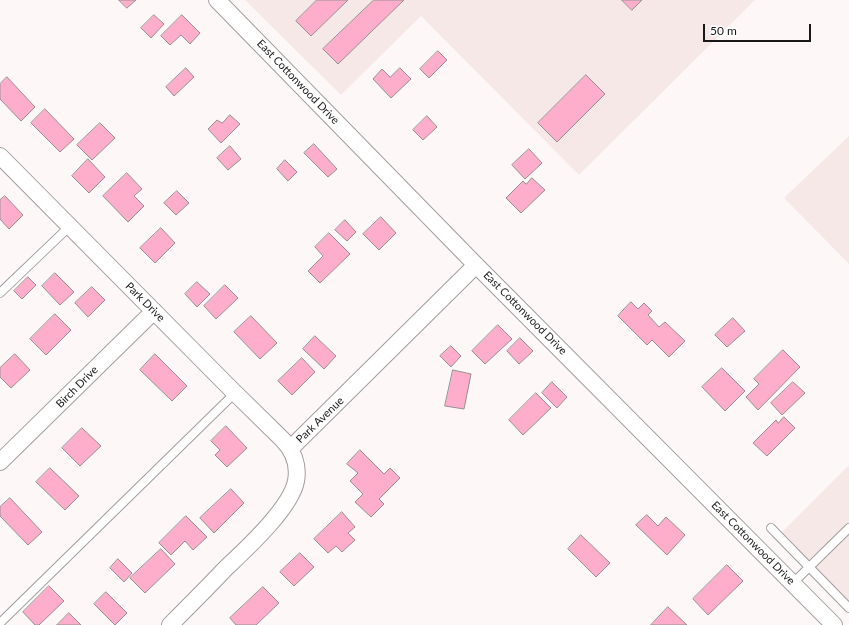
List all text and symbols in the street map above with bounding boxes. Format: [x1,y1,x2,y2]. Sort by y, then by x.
scale bar [705,16,813,42]
text: 50 m [710,23,737,38]
street label: East Cottonwood Drive [254,37,342,127]
street label: East Cottonwood Drive [480,268,570,358]
street label: Park Drive [122,279,168,325]
street label: Birch Drive [53,363,101,411]
street label: Park Avenue [294,394,346,446]
street label: East Cottonwood Drive [708,498,798,588]

